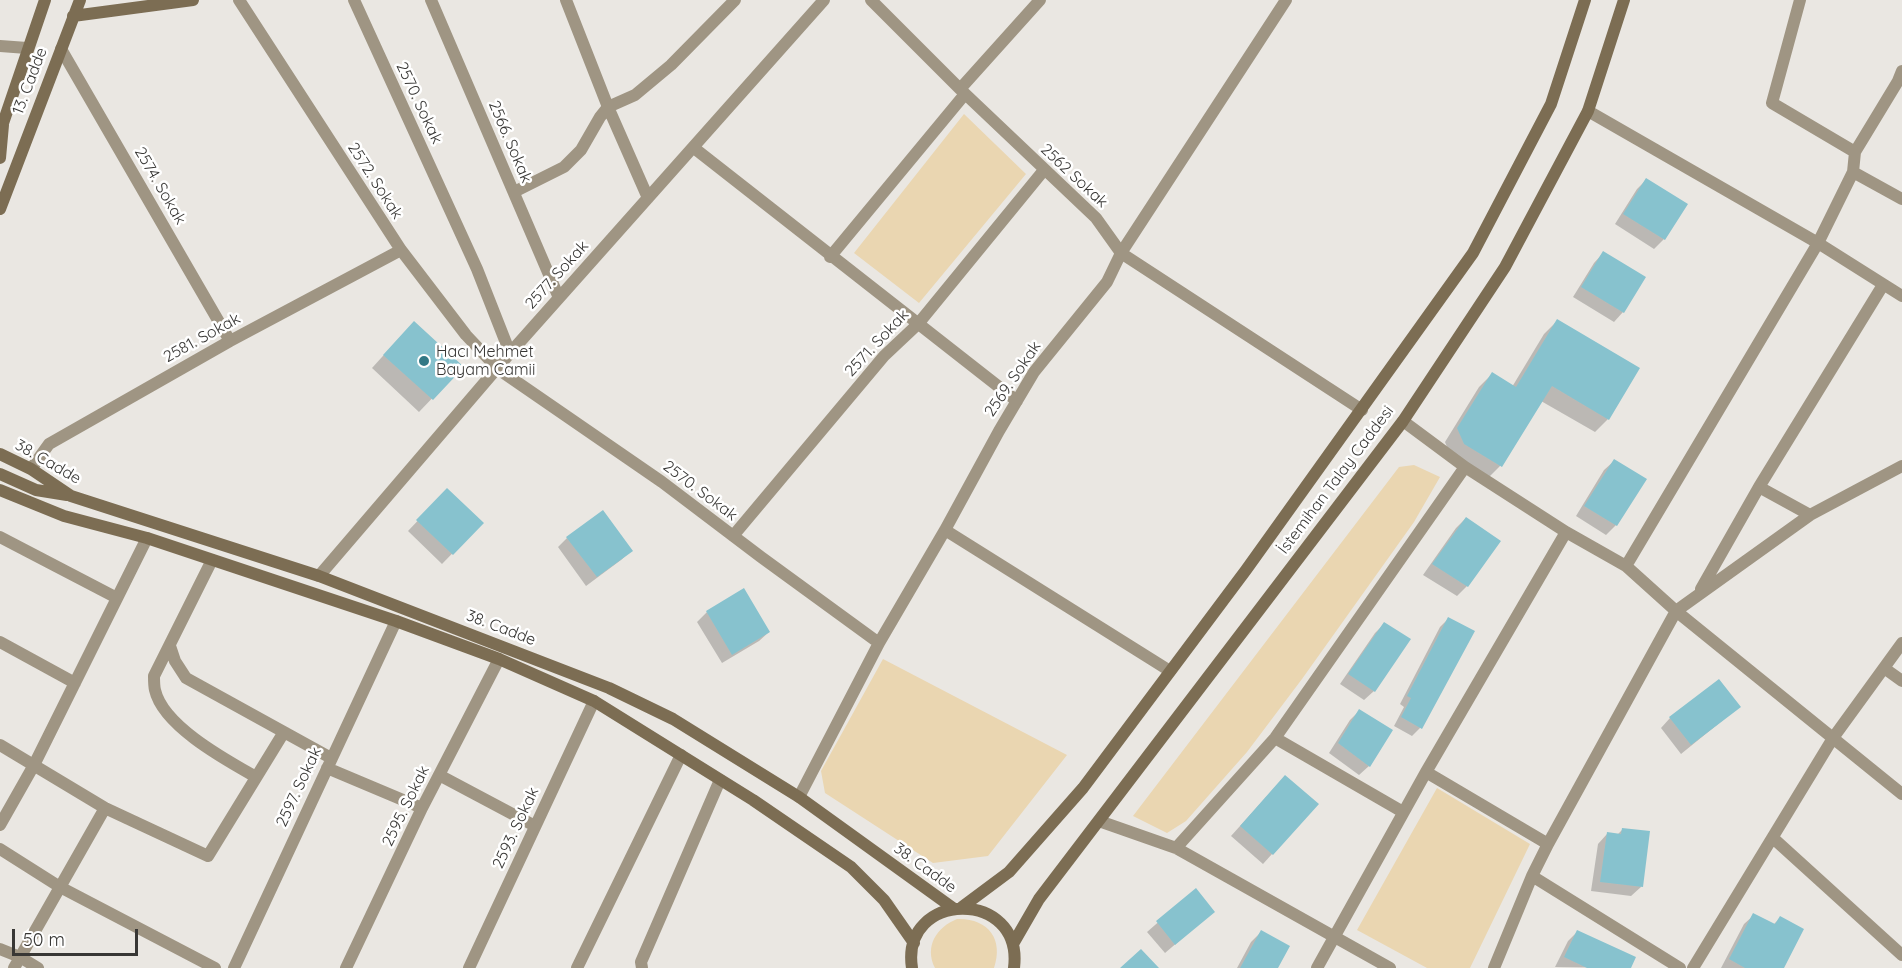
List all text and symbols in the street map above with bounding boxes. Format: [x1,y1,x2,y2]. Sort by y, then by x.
street label: 13. Cadde [8,45,52,117]
street label: 2570. Sokak [392,59,446,147]
street label: 2566. Sokak [484,98,536,186]
street label: 2572. Sokak [343,139,407,223]
street label: 2562 Sokak [1036,140,1112,212]
street label: 2574. Sokak [130,144,190,228]
street label: 2577. Sokak [521,237,593,313]
street label: 2571. Sokak [841,305,913,381]
street label: 2581. Sokak [160,309,244,367]
street label: 2569. Sokak [981,338,1045,420]
place label: Hacı Mehmet Bayam Camii [436,342,535,380]
marker: Hacı Mehmet Bayam Camii [417,354,431,368]
street label: İstemihan Talay Caddesi [1274,402,1398,558]
street label: 38. Cadde [12,435,84,489]
street label: 2570. Sokak [659,457,741,525]
street label: 38. Cadde [464,606,538,650]
street label: 2597. Sokak [272,744,326,830]
street label: 2595. Sokak [378,762,434,850]
street label: 2593. Sokak [489,784,543,872]
street label: 38. Cadde [890,839,960,897]
scale bar [15,917,141,955]
text: 50 m [23,928,65,951]

